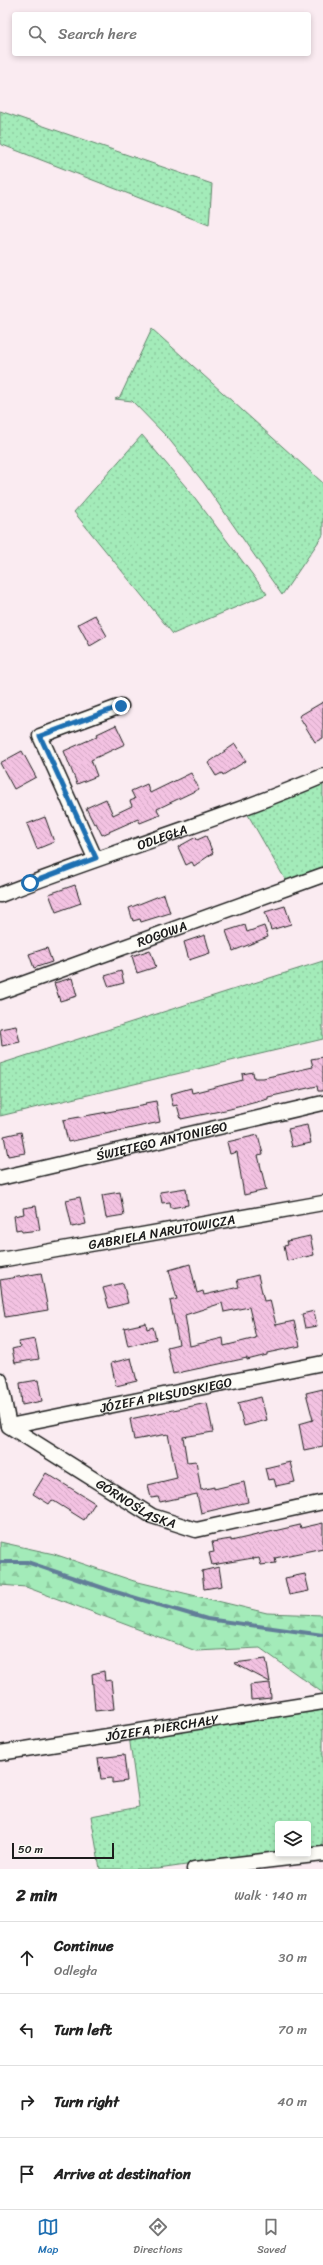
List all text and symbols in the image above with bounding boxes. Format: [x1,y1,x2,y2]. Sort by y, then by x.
search box [12,12,311,56]
text: Search here [58,21,137,47]
icon: search [26,23,48,45]
route end [112,697,130,715]
street label: ODLEGŁA [133,817,190,856]
route start [21,874,39,892]
street label: ROGOWA [133,914,190,953]
street label: ŚWIĘTEGO ANTONIEGO [94,1114,230,1167]
street label: GABRIELA NARUTOWICZA [86,1207,237,1256]
street label: JÓZEFA PIŁSUDSKIEGO [97,1370,234,1419]
street label: GÓRNOŚLĄSKA [91,1472,179,1534]
street label: JÓZEFA PIERCHAŁY [103,1707,221,1748]
map controls [275,1821,311,1857]
button: layers [275,1821,311,1857]
text: 50 m [18,1840,43,1859]
scale bar [12,1841,114,1860]
text: 2 min [16,1880,57,1910]
text: Walk · 140 m [234,1884,307,1907]
text: Continue [54,1933,114,1959]
text: 30 m [278,1946,307,1969]
icon: ahead [16,1947,38,1969]
text: Odległa [54,1959,97,1982]
text: Turn left [54,2017,112,2043]
text: 70 m [278,2018,307,2041]
icon: left [16,2019,38,2041]
text: Turn right [54,2089,119,2115]
text: 40 m [277,2090,307,2113]
icon: right [16,2091,38,2113]
text: Arrive at destination [54,2161,191,2187]
icon: arrive [16,2163,38,2185]
tab: Map [37,2216,59,2259]
tab: Directions [133,2216,183,2259]
tab: Saved [257,2216,286,2259]

